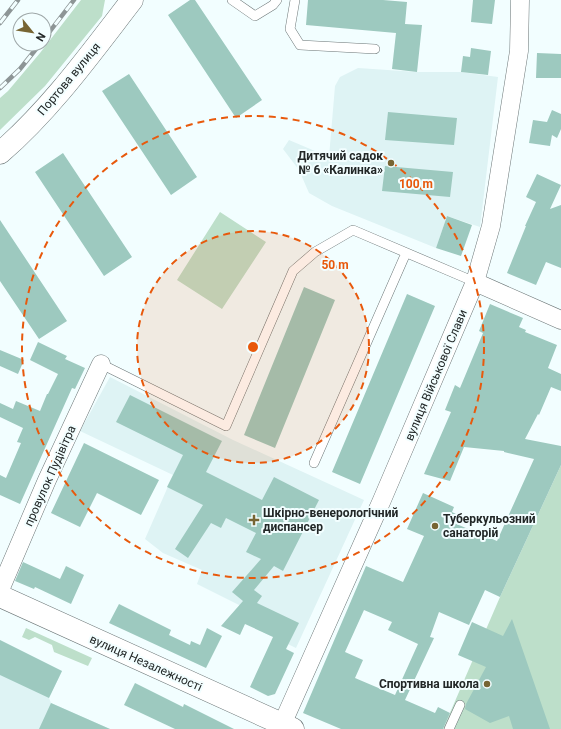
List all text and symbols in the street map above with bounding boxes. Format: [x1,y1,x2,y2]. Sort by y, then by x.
north arrow [12,12,52,52]
text: N [33,30,48,44]
street label: Портова вулиця [35,40,103,118]
place label: Дитячий садок № 6 «Калинка» [297,149,383,177]
marker: Дитячий садок № 6 «Калинка» [386,158,396,168]
text: 100 m [399,177,433,191]
text: 50 m [321,258,349,272]
street label: вулиця Військової Слави [402,307,470,443]
centre of rings [246,340,260,354]
street label: провулок Пудівітра [21,423,79,529]
place label: Шкірно-венерологічний диспансер [263,506,398,534]
place label: Туберкульозний санаторій [443,512,536,540]
marker: Шкірно-венерологічний диспансер [248,514,260,526]
marker: Туберкульозний санаторій [430,521,440,531]
street label: вулиця Незалежності [88,632,204,694]
place label: Спортивна школа [379,677,480,691]
marker: Спортивна школа [482,679,492,689]

